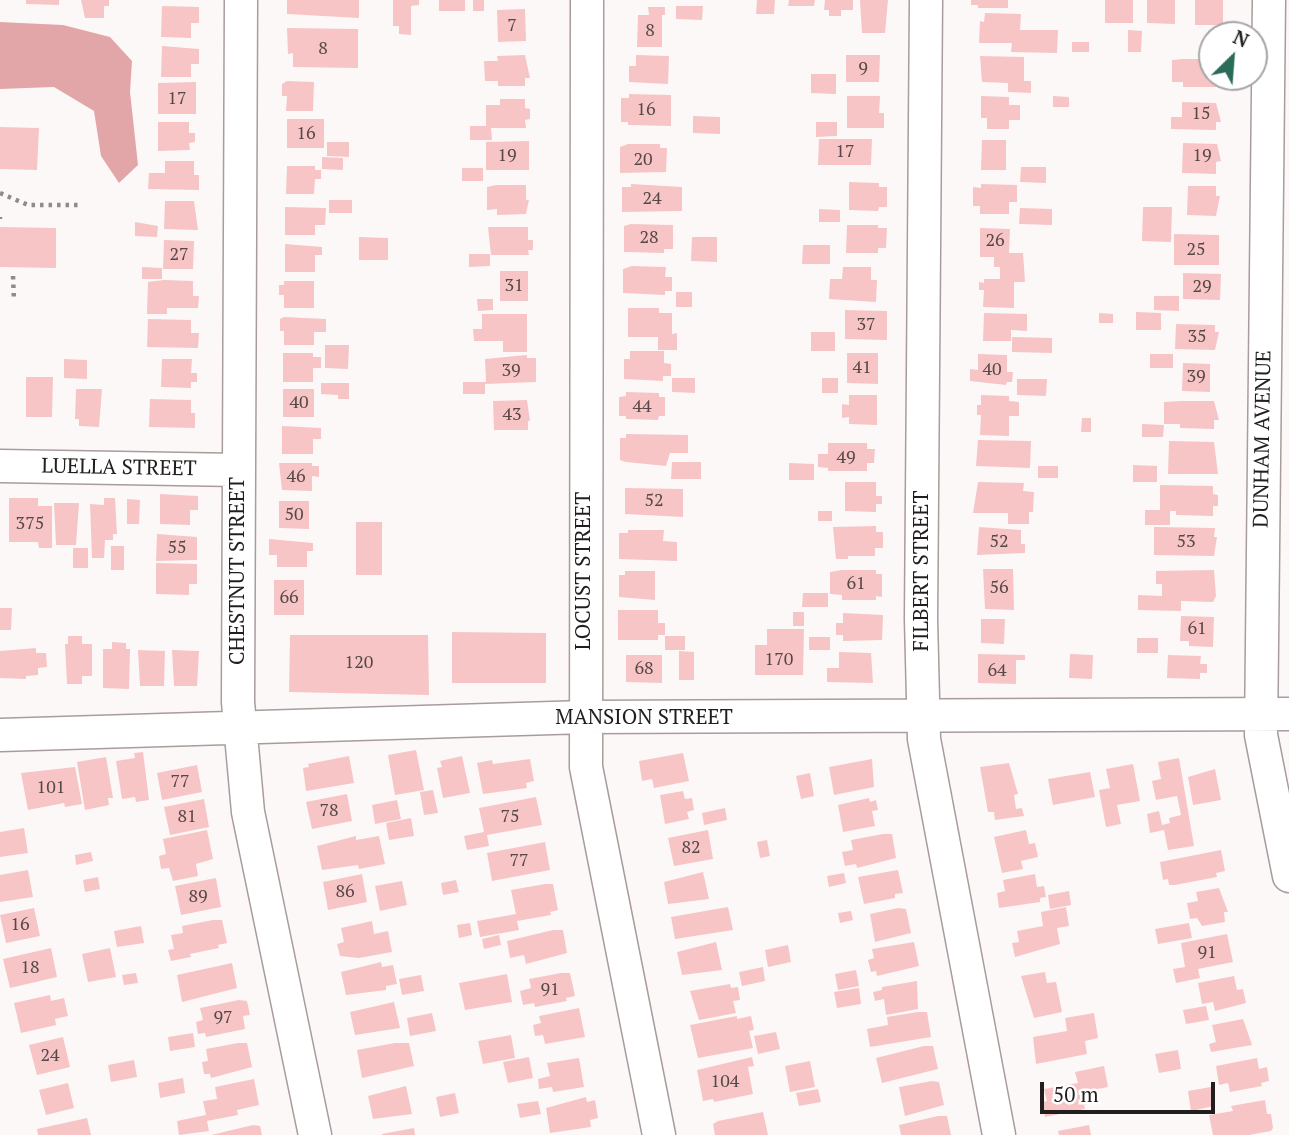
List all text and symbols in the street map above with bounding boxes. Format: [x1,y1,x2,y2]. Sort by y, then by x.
house number: 7 [507,15,517,37]
house number: 8 [645,20,655,42]
north arrow [1198,21,1268,91]
text: N [1229,24,1253,53]
house number: 8 [318,38,328,60]
house number: 9 [858,58,868,80]
house number: 17 [167,88,187,110]
house number: 16 [636,99,656,121]
house number: 15 [1191,103,1211,125]
house number: 16 [296,123,316,145]
house number: 17 [835,141,855,163]
house number: 19 [497,145,517,167]
house number: 19 [1192,145,1212,167]
house number: 20 [633,149,653,171]
house number: 24 [642,188,662,210]
house number: 28 [639,227,659,249]
house number: 26 [985,230,1005,252]
house number: 25 [1186,239,1206,261]
house number: 27 [169,244,189,266]
house number: 31 [504,275,524,297]
house number: 29 [1192,276,1212,298]
house number: 37 [856,314,876,336]
house number: 35 [1187,326,1207,348]
street label: DUNHAM AVENUE [1249,350,1277,528]
house number: 41 [852,357,872,379]
house number: 40 [982,359,1002,381]
house number: 39 [501,360,521,382]
house number: 39 [1186,366,1206,388]
house number: 40 [289,392,309,414]
house number: 44 [632,396,652,418]
house number: 43 [502,404,522,426]
house number: 49 [836,447,856,469]
street label: LUELLA STREET [41,454,197,482]
house number: 46 [286,466,306,488]
street label: CHESTNUT STREET [225,477,251,665]
house number: 52 [644,490,664,512]
street label: FILBERT STREET [909,490,935,652]
street label: LOCUST STREET [571,492,597,650]
house number: 50 [284,504,304,526]
house number: 375 [16,513,44,535]
house number: 52 [989,531,1009,553]
house number: 53 [1176,531,1196,553]
house number: 55 [167,537,187,559]
house number: 61 [846,573,866,595]
house number: 56 [989,577,1009,599]
house number: 66 [279,587,299,609]
house number: 61 [1187,618,1207,640]
house number: 170 [765,649,793,671]
house number: 120 [345,652,373,674]
house number: 68 [634,658,654,680]
house number: 64 [987,660,1007,682]
street label: MANSION STREET [555,705,733,731]
house number: 77 [170,771,190,793]
house number: 101 [37,777,65,799]
house number: 78 [319,800,339,822]
house number: 81 [177,806,197,828]
house number: 75 [500,806,520,828]
house number: 82 [681,837,701,859]
house number: 77 [509,850,529,872]
house number: 86 [335,881,355,903]
house number: 89 [188,886,208,908]
house number: 16 [10,914,30,936]
house number: 91 [1197,942,1217,964]
house number: 18 [20,957,40,979]
house number: 91 [540,979,560,1001]
house number: 97 [213,1007,233,1029]
house number: 24 [40,1045,60,1067]
scale bar [1044,1068,1219,1112]
house number: 104 [711,1071,739,1093]
text: 50 m [1053,1080,1099,1108]

